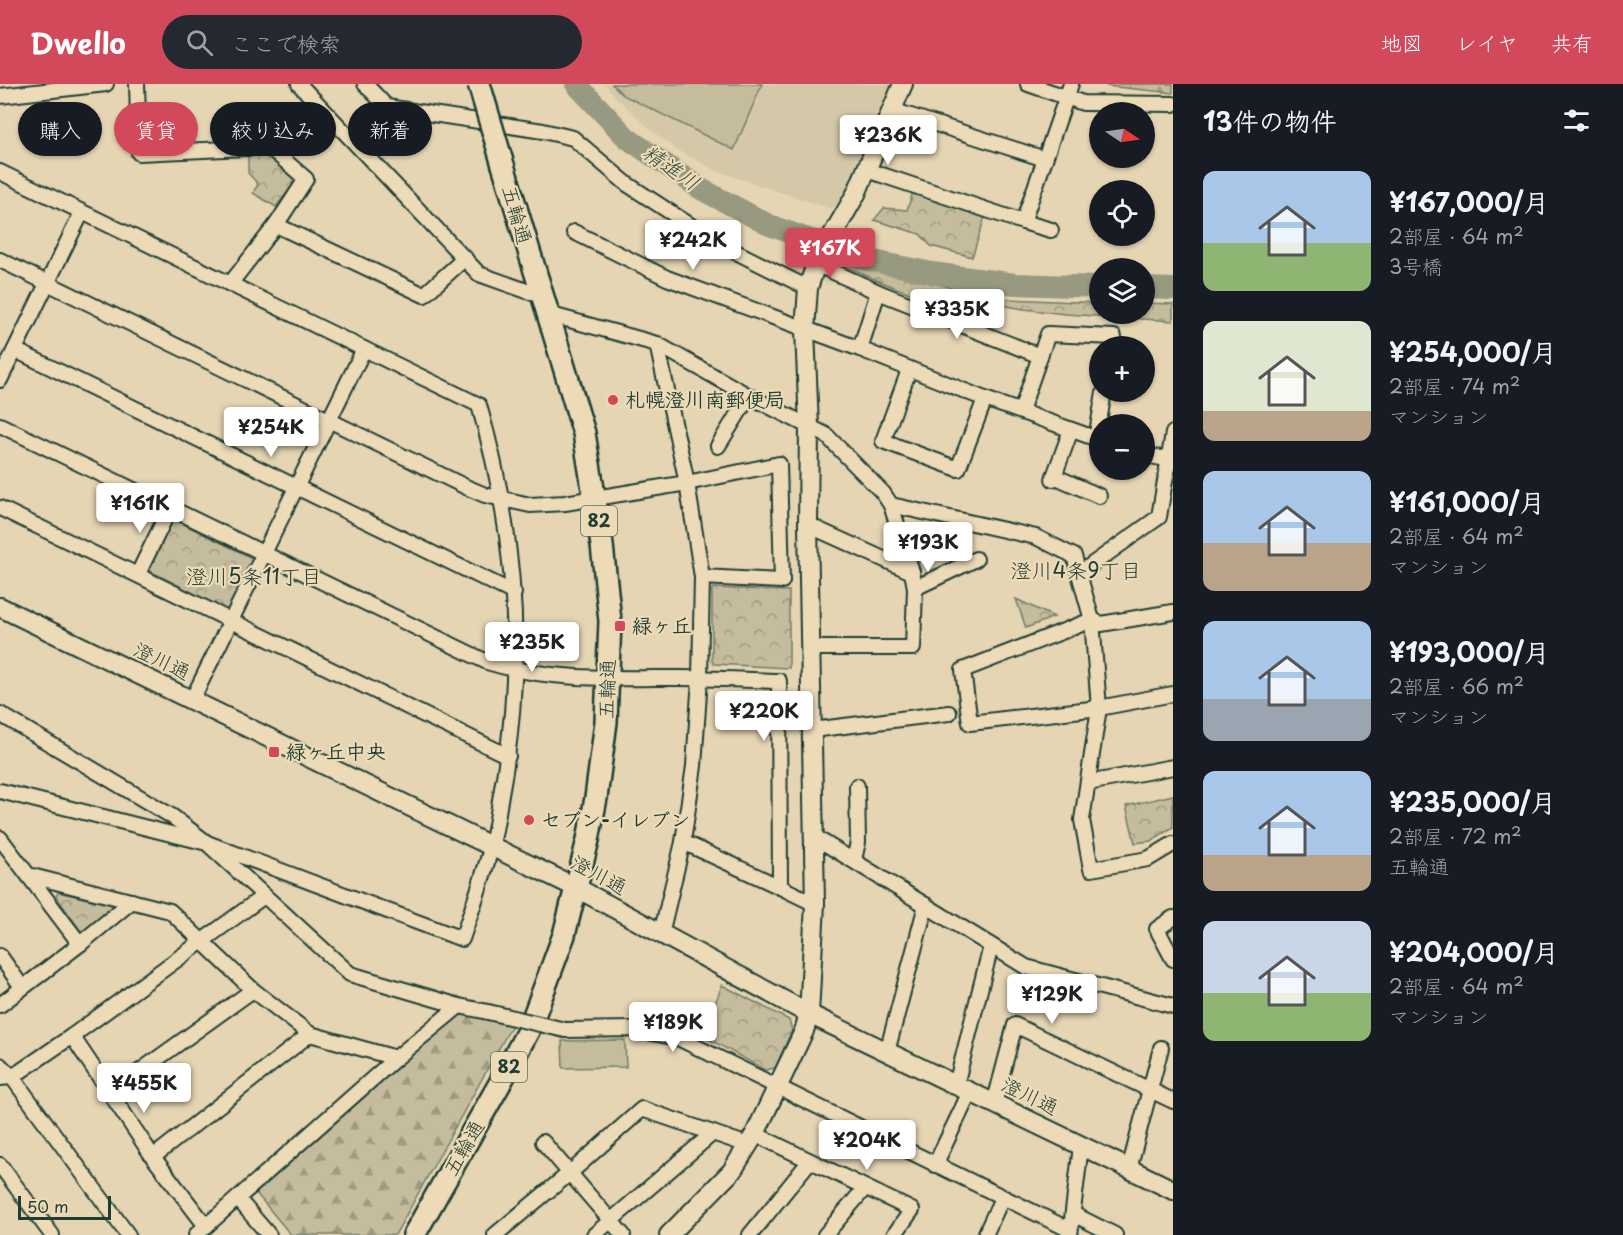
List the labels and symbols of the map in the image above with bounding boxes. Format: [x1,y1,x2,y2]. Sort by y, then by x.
north arrow [1089,102,1155,168]
pin: ¥236K [846,115,930,166]
water label: 精進川 [637,135,707,197]
street label: 五輪通 [495,182,541,248]
pin: ¥242K [651,220,735,271]
pin: ¥167K [788,228,872,279]
pin: ¥335K [915,289,999,340]
place label: 札幌澄川南郵便局 [625,384,785,414]
marker: 札幌澄川南郵便局 [606,393,620,407]
pin: ¥254K [229,407,313,458]
pin: ¥161K [98,483,182,534]
road number: 82 [581,506,617,536]
pin: ¥193K [886,522,970,573]
district label: 澄川4条9丁目 [1010,553,1142,585]
district label: 澄川5条11丁目 [186,559,322,591]
place label: 緑ヶ丘 [632,610,692,640]
marker: 緑ヶ丘 [613,619,627,633]
pin: ¥235K [490,622,574,673]
street label: 澄川通 [129,633,196,687]
street label: 五輪通 [590,658,622,719]
pin: ¥220K [722,691,806,742]
place label: 緑ヶ丘中央 [286,736,386,766]
marker: 緑ヶ丘中央 [267,745,281,759]
place label: セブン-イレブン [541,804,690,834]
marker: セブン-イレブン [522,813,536,827]
street label: 澄川通 [566,847,633,901]
pin: ¥129K [1010,974,1094,1025]
pin: ¥189K [631,1002,715,1053]
road number: 82 [491,1052,527,1082]
pin: ¥455K [102,1063,186,1114]
street label: 澄川通 [997,1068,1064,1122]
street label: 五輪通 [435,1114,491,1181]
pin: ¥204K [825,1120,909,1171]
scale bar [18,1193,111,1220]

